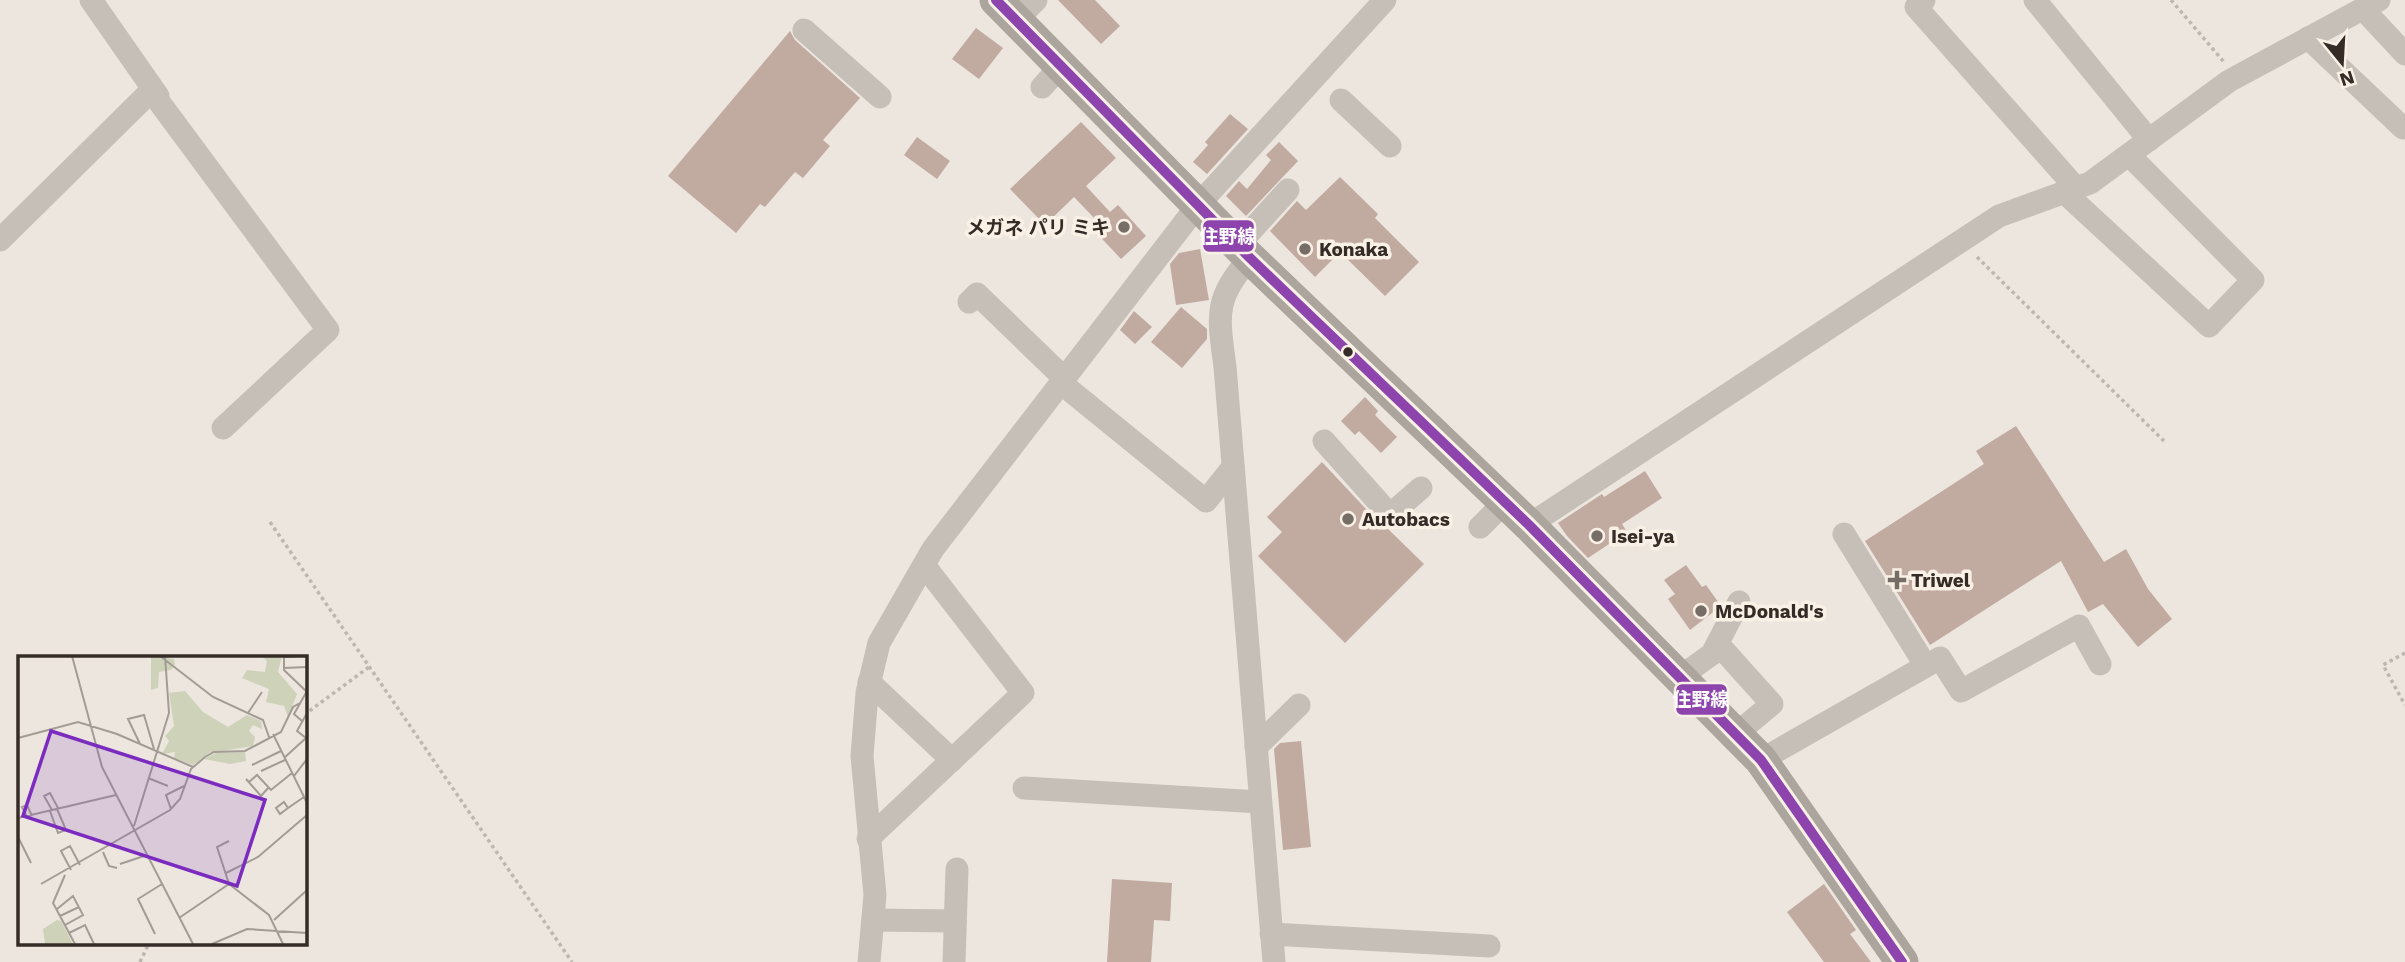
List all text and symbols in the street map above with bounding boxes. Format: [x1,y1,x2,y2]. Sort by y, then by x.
north arrow [2307,28,2377,98]
text: N [2337,66,2357,92]
place label: メガネ パリ ミキ [966,216,1110,239]
marker: メガネ パリ ミキ [1116,219,1132,235]
line badge: 住野線 [1202,219,1255,253]
text: 住野線 [1199,225,1257,248]
place label: Konaka [1319,238,1388,261]
marker: Konaka [1297,241,1313,257]
unlabelled marker [1341,345,1355,359]
place label: Autobacs [1362,508,1450,531]
marker: Autobacs [1340,511,1356,527]
place label: Isei-ya [1611,525,1675,548]
marker: Isei-ya [1589,528,1605,544]
place label: Triwel [1911,569,1971,592]
marker: Triwel [1889,572,1905,588]
place label: McDonald's [1715,600,1824,623]
marker: McDonald's [1693,603,1709,619]
inset map [18,656,306,944]
line badge: 住野線 [1675,683,1728,716]
text: 住野線 [1672,688,1730,711]

